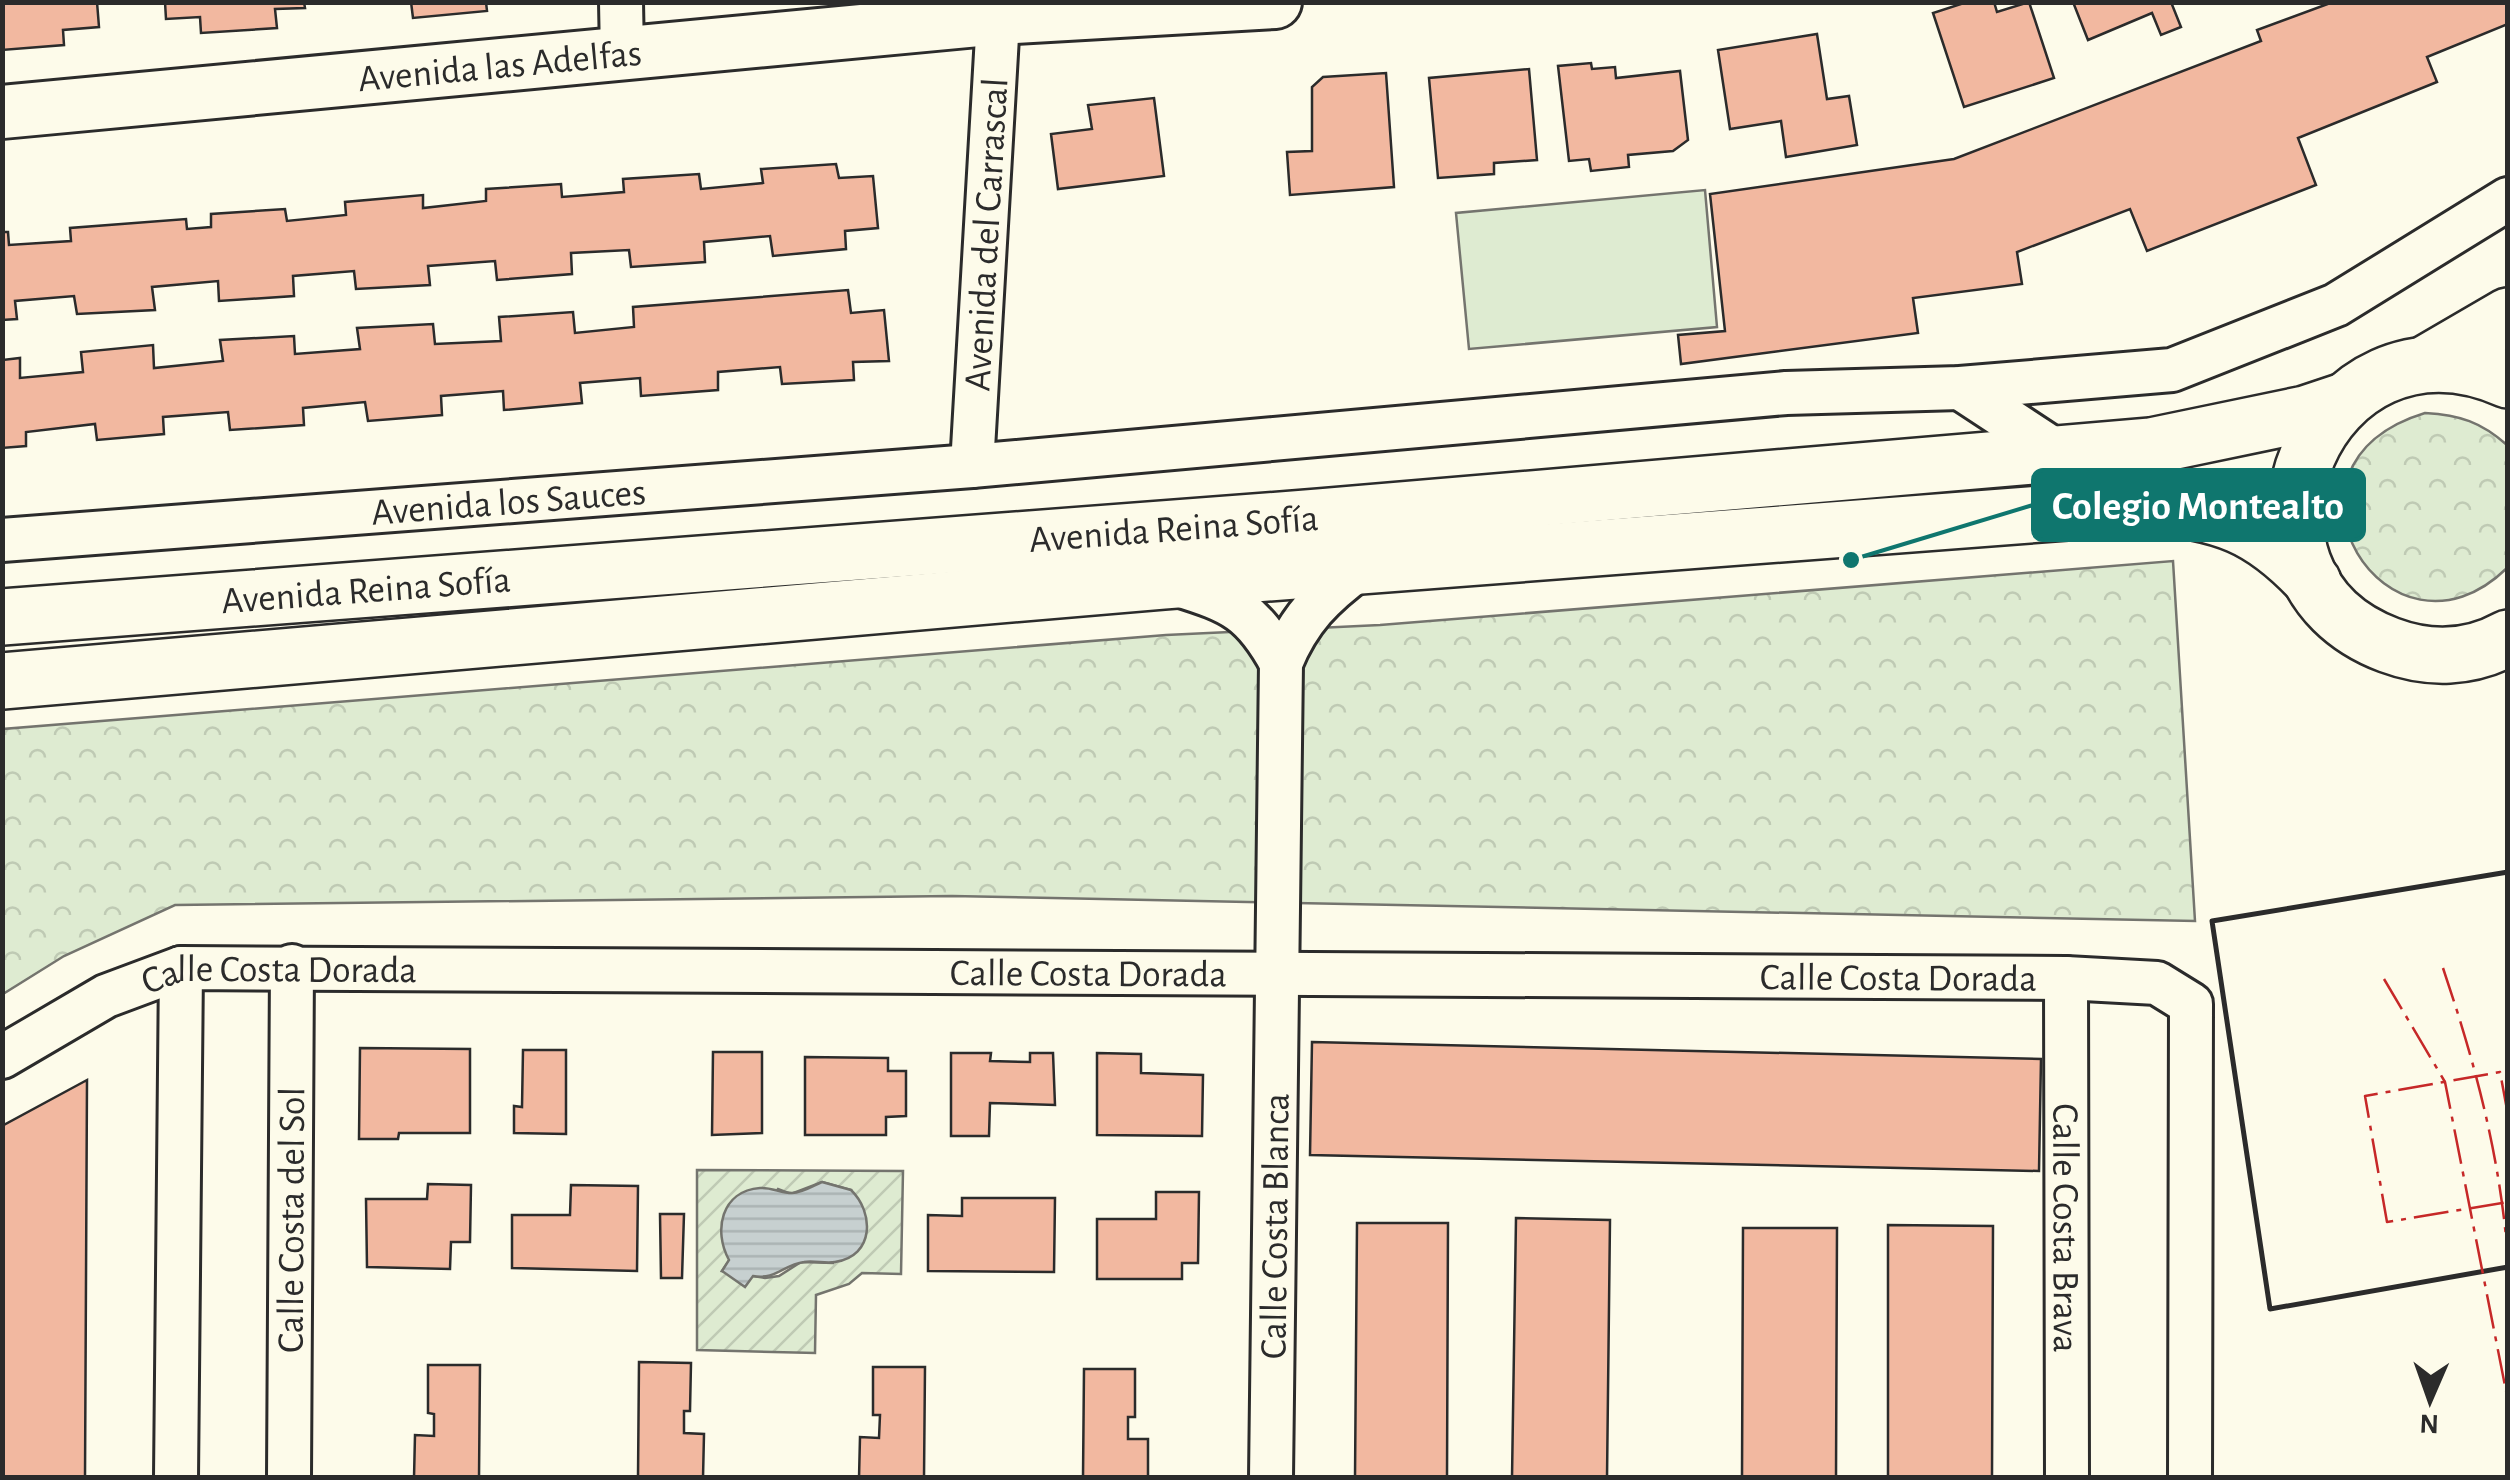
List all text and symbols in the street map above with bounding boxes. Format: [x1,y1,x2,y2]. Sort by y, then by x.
street label: Avenida las Adelfas [357,35,643,99]
street label: Avenida del Carrascal [959,77,1016,392]
callout: Colegio Montealto [2033,470,2364,540]
street label: Avenida los Sauces [370,474,647,533]
text: Colegio Montealto [2052,487,2344,527]
street label: Avenida Reina Sofía [1028,500,1320,560]
street label: Avenida Reina Sofía [220,561,512,621]
street label: Calle Costa Dorada [136,951,417,1002]
street label: Calle Costa Dorada [950,955,1227,995]
street label: Calle Costa Dorada [1760,959,2037,999]
street label: Calle Costa del Sol [273,1087,312,1353]
street label: Calle Costa Blanca [1255,1093,1297,1359]
street label: Calle Costa Brava [2045,1103,2084,1353]
north arrow [2380,1350,2480,1450]
text: N [2419,1409,2439,1437]

